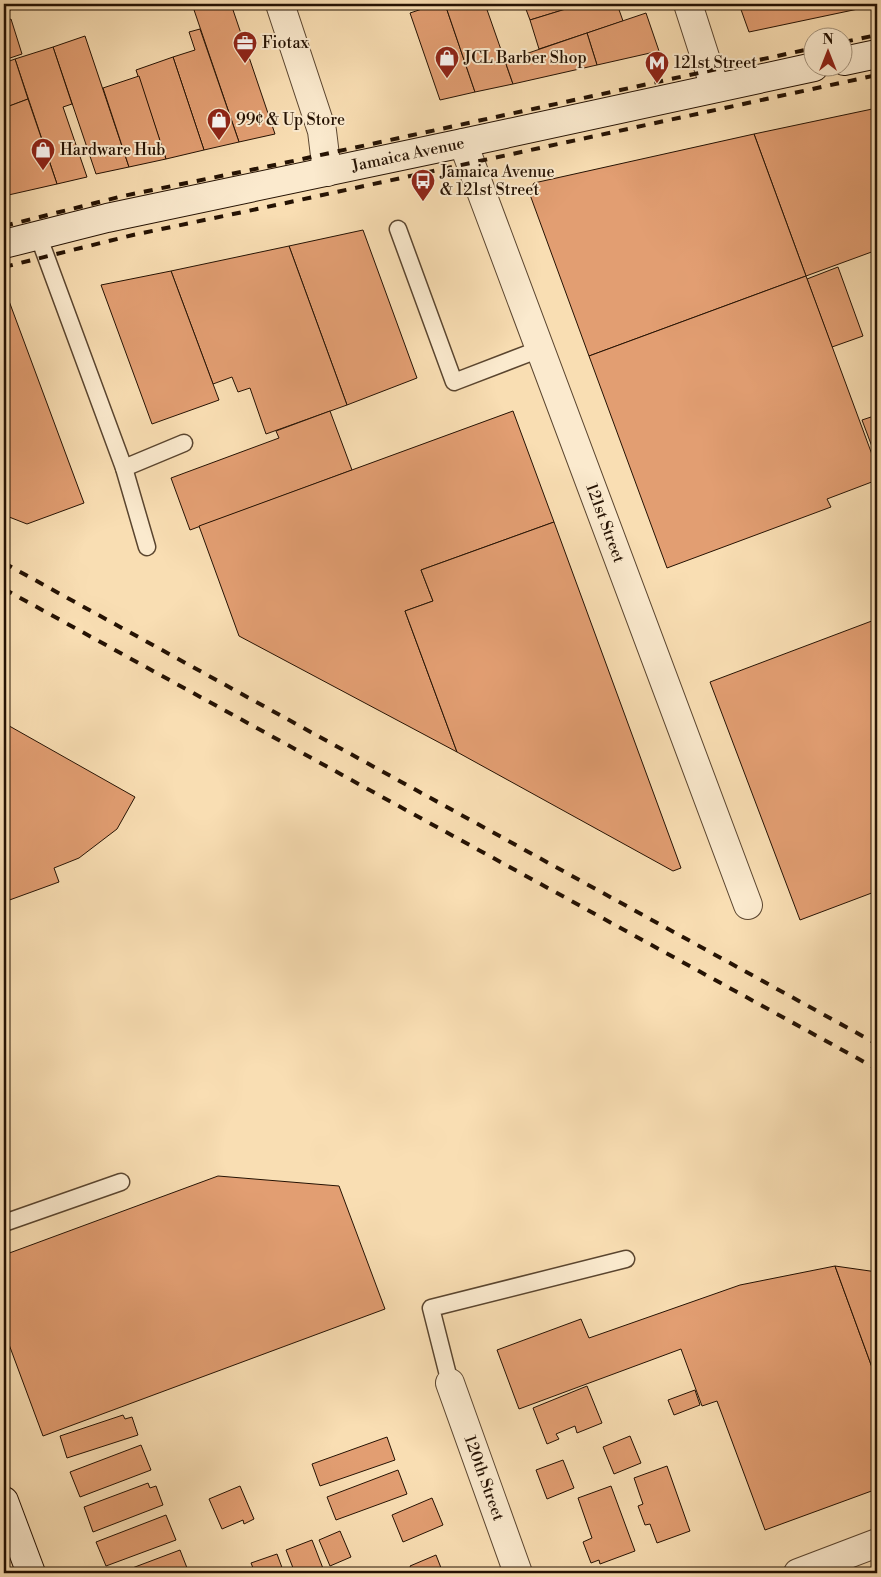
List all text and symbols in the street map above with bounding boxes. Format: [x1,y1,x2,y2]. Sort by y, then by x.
north arrow [804,28,854,78]
office icon: Fiotax [232,30,258,64]
text: N [822,31,834,49]
place label: Fiotax [262,33,309,53]
shop icon: JCL Barber Shop [434,45,460,79]
place label: JCL Barber Shop [463,48,587,68]
metro station icon: 121st Street [644,50,670,84]
place label: 121st Street [674,53,757,73]
shop icon: 99¢ & Up Store [206,107,232,141]
place label: 99¢ & Up Store [236,110,345,130]
street label: Jamaica Avenue [349,133,466,176]
shop icon: Hardware Hub [30,137,56,171]
place label: Hardware Hub [60,140,165,160]
place label: Jamaica Avenue & 121st Street [439,162,554,200]
bus stop icon: Jamaica Avenue & 121st Street [410,168,436,202]
street label: 121st Street [581,481,629,566]
street label: 120th Street [460,1433,509,1524]

